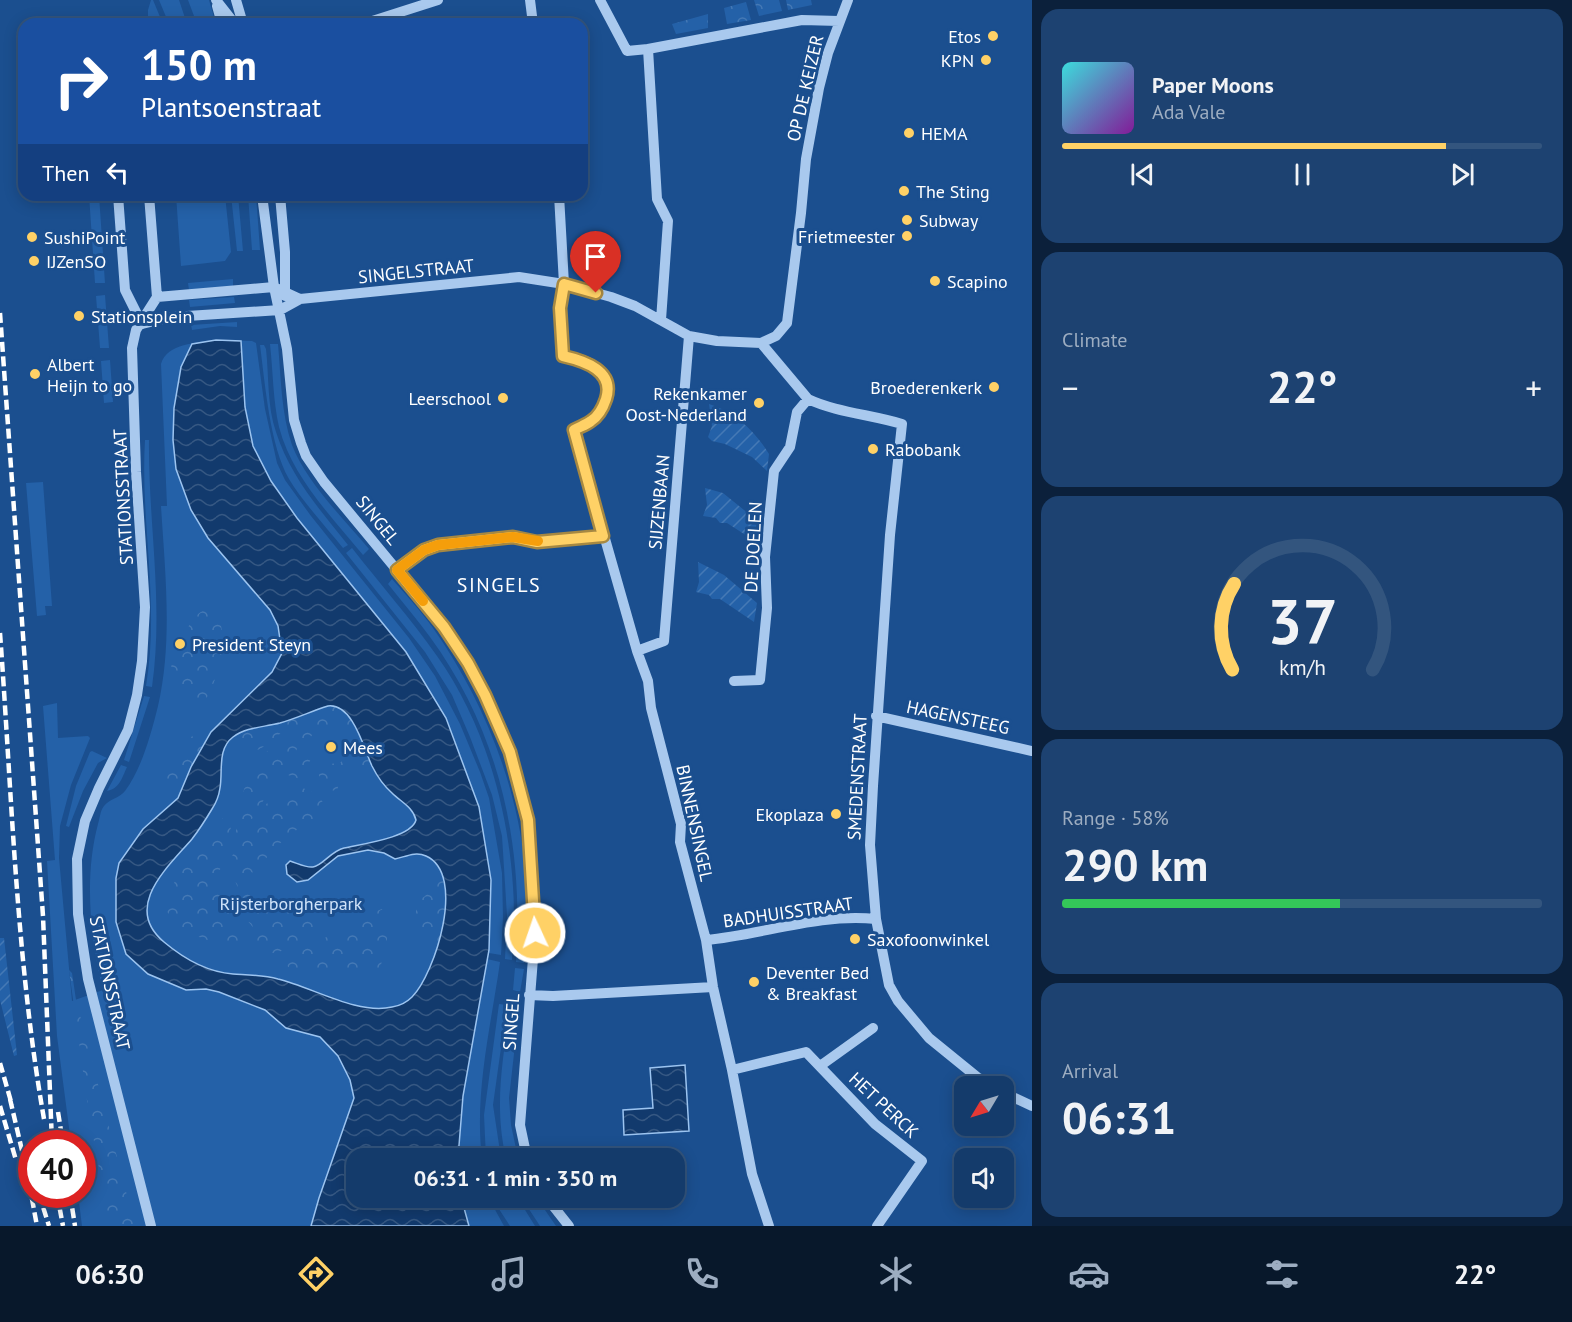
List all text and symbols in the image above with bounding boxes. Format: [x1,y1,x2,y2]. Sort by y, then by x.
place label: Etos [948,25,981,48]
marker: Etos [986,29,1000,43]
street label: OP DE KEIZER [782,32,828,144]
text: 150 m [141,37,257,92]
icon: right [42,42,120,120]
place label: KPN [941,49,974,72]
marker: KPN [979,53,993,67]
text: Paper Moons [1152,71,1274,99]
text: Plantsoenstraat [141,90,321,124]
text: Ada Vale [1152,99,1225,125]
place label: HEMA [921,122,968,145]
marker: HEMA [902,126,916,140]
icon: left [101,156,134,189]
icon: previous [1126,158,1159,191]
icon: pause [1286,158,1319,191]
icon: next [1446,158,1479,191]
text: Then [42,159,89,187]
place label: The Sting [916,180,990,203]
marker: The Sting [897,184,911,198]
place label: Subway [919,209,979,232]
marker: Subway [900,213,914,227]
place label: Frietmeester [798,225,895,248]
place label: SushiPoint [44,226,125,249]
marker: Frietmeester [900,229,914,243]
marker: SushiPoint [25,230,39,244]
pin [570,231,621,293]
icon: arrive [579,240,612,273]
place label: IJZenSO [46,250,106,273]
street label: SINGELSTRAAT [357,253,475,289]
marker: IJZenSO [27,254,41,268]
place label: Scapino [947,270,1008,293]
marker: Scapino [928,274,942,288]
place label: Stationsplein [91,305,192,328]
marker: Stationsplein [72,309,86,323]
text: Climate [1062,327,1128,353]
place label: Albert Heijn to go [47,353,132,397]
text: 22° [1267,357,1337,415]
text: − [1062,366,1079,409]
text: + [1525,366,1542,409]
marker: Albert Heijn to go [28,367,42,381]
place label: Broederenkerk [870,376,982,399]
marker: Broederenkerk [987,380,1001,394]
place label: Rekenkamer Oost-Nederland [626,382,747,426]
place label: Leerschool [408,387,492,410]
marker: Leerschool [496,391,510,405]
marker: Rekenkamer Oost-Nederland [752,396,766,410]
street label: STATIONSSTRAAT [108,428,138,566]
place label: Rabobank [885,438,961,461]
marker: Rabobank [866,442,880,456]
street label: SIJZENBAAN [643,454,675,550]
street label: SINGEL [351,491,405,549]
street label: DE DOELEN [739,501,767,593]
district label: SINGELS [457,572,541,598]
text: 37 [1267,580,1337,661]
place label: President Steyn [192,633,311,656]
marker: President Steyn [173,637,187,651]
text: km/h [1278,653,1325,681]
street label: HAGENSTEEG [904,695,1012,739]
street label: SMEDENSTRAAT [842,713,872,841]
place label: Mees [343,736,383,759]
marker: Mees [324,740,338,754]
street label: BINNENSINGEL [671,763,719,883]
place label: Ekoplaza [755,803,824,826]
text: Range · 58% [1062,805,1169,831]
marker: Ekoplaza [829,807,843,821]
text: 290 km [1062,835,1208,893]
street label: BADHUISSTRAAT [721,891,855,933]
park label: Rijsterborgherpark [220,892,363,915]
position arrow [503,901,567,965]
street label: STATIONSSTRAAT [85,914,135,1052]
place label: Saxofoonwinkel [867,928,990,951]
marker: Saxofoonwinkel [848,932,862,946]
place label: Deventer Bed & Breakfast [766,961,869,1005]
marker: Deventer Bed & Breakfast [747,975,761,989]
street label: SINGEL [498,993,524,1051]
text: Arrival [1062,1058,1118,1084]
street label: HET PERCK [844,1067,924,1143]
north arrow [954,1076,1014,1136]
map controls [954,1076,1014,1208]
text: 06:31 [1062,1088,1176,1146]
speed limit sign: 40 [18,1130,96,1208]
button: sound [954,1148,1014,1208]
text: 06:31 · 1 min · 350 m [414,1164,617,1192]
icon: directions [295,1253,337,1295]
icon: music [488,1253,530,1295]
icon: phone [681,1253,723,1295]
icon: climate [875,1253,917,1295]
icon: car [1068,1253,1110,1295]
icon: filters [1261,1253,1303,1295]
text: 06:30 [76,1257,144,1291]
text: 22° [1454,1257,1496,1291]

